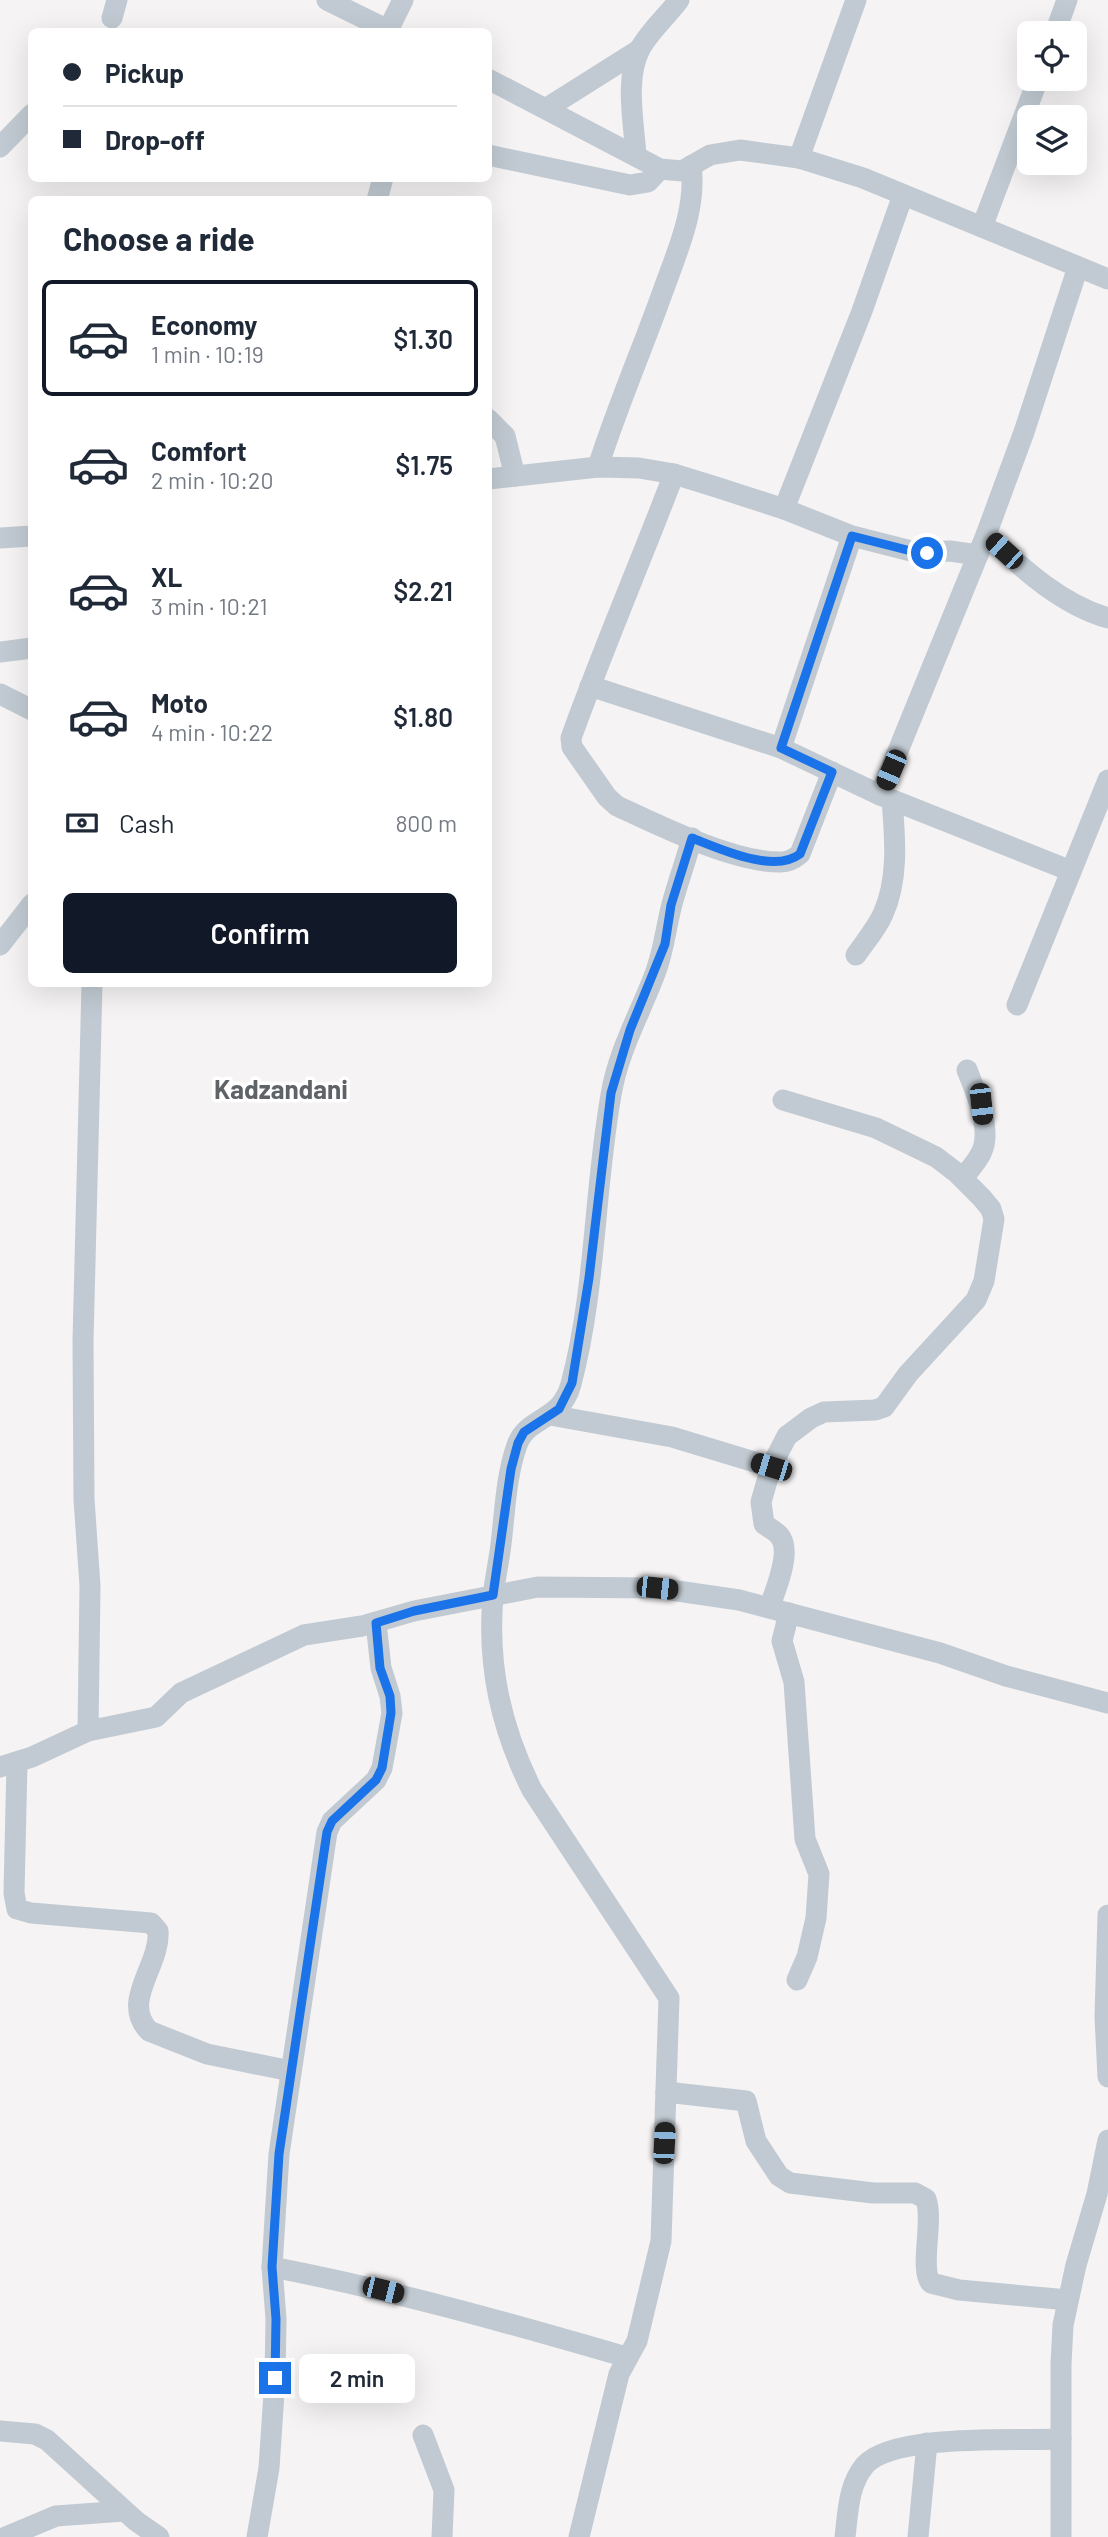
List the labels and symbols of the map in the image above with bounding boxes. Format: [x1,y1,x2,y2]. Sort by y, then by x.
car [982,529,1027,573]
route start [911,537,943,569]
car [874,747,909,793]
district label: Kadzandani [214,1073,348,1104]
car [969,1082,994,1126]
car [748,1451,795,1483]
car [636,1575,679,1601]
car [653,2121,676,2165]
car [361,2275,406,2305]
callout: 2 min [300,2354,415,2402]
route end [259,2362,291,2394]

